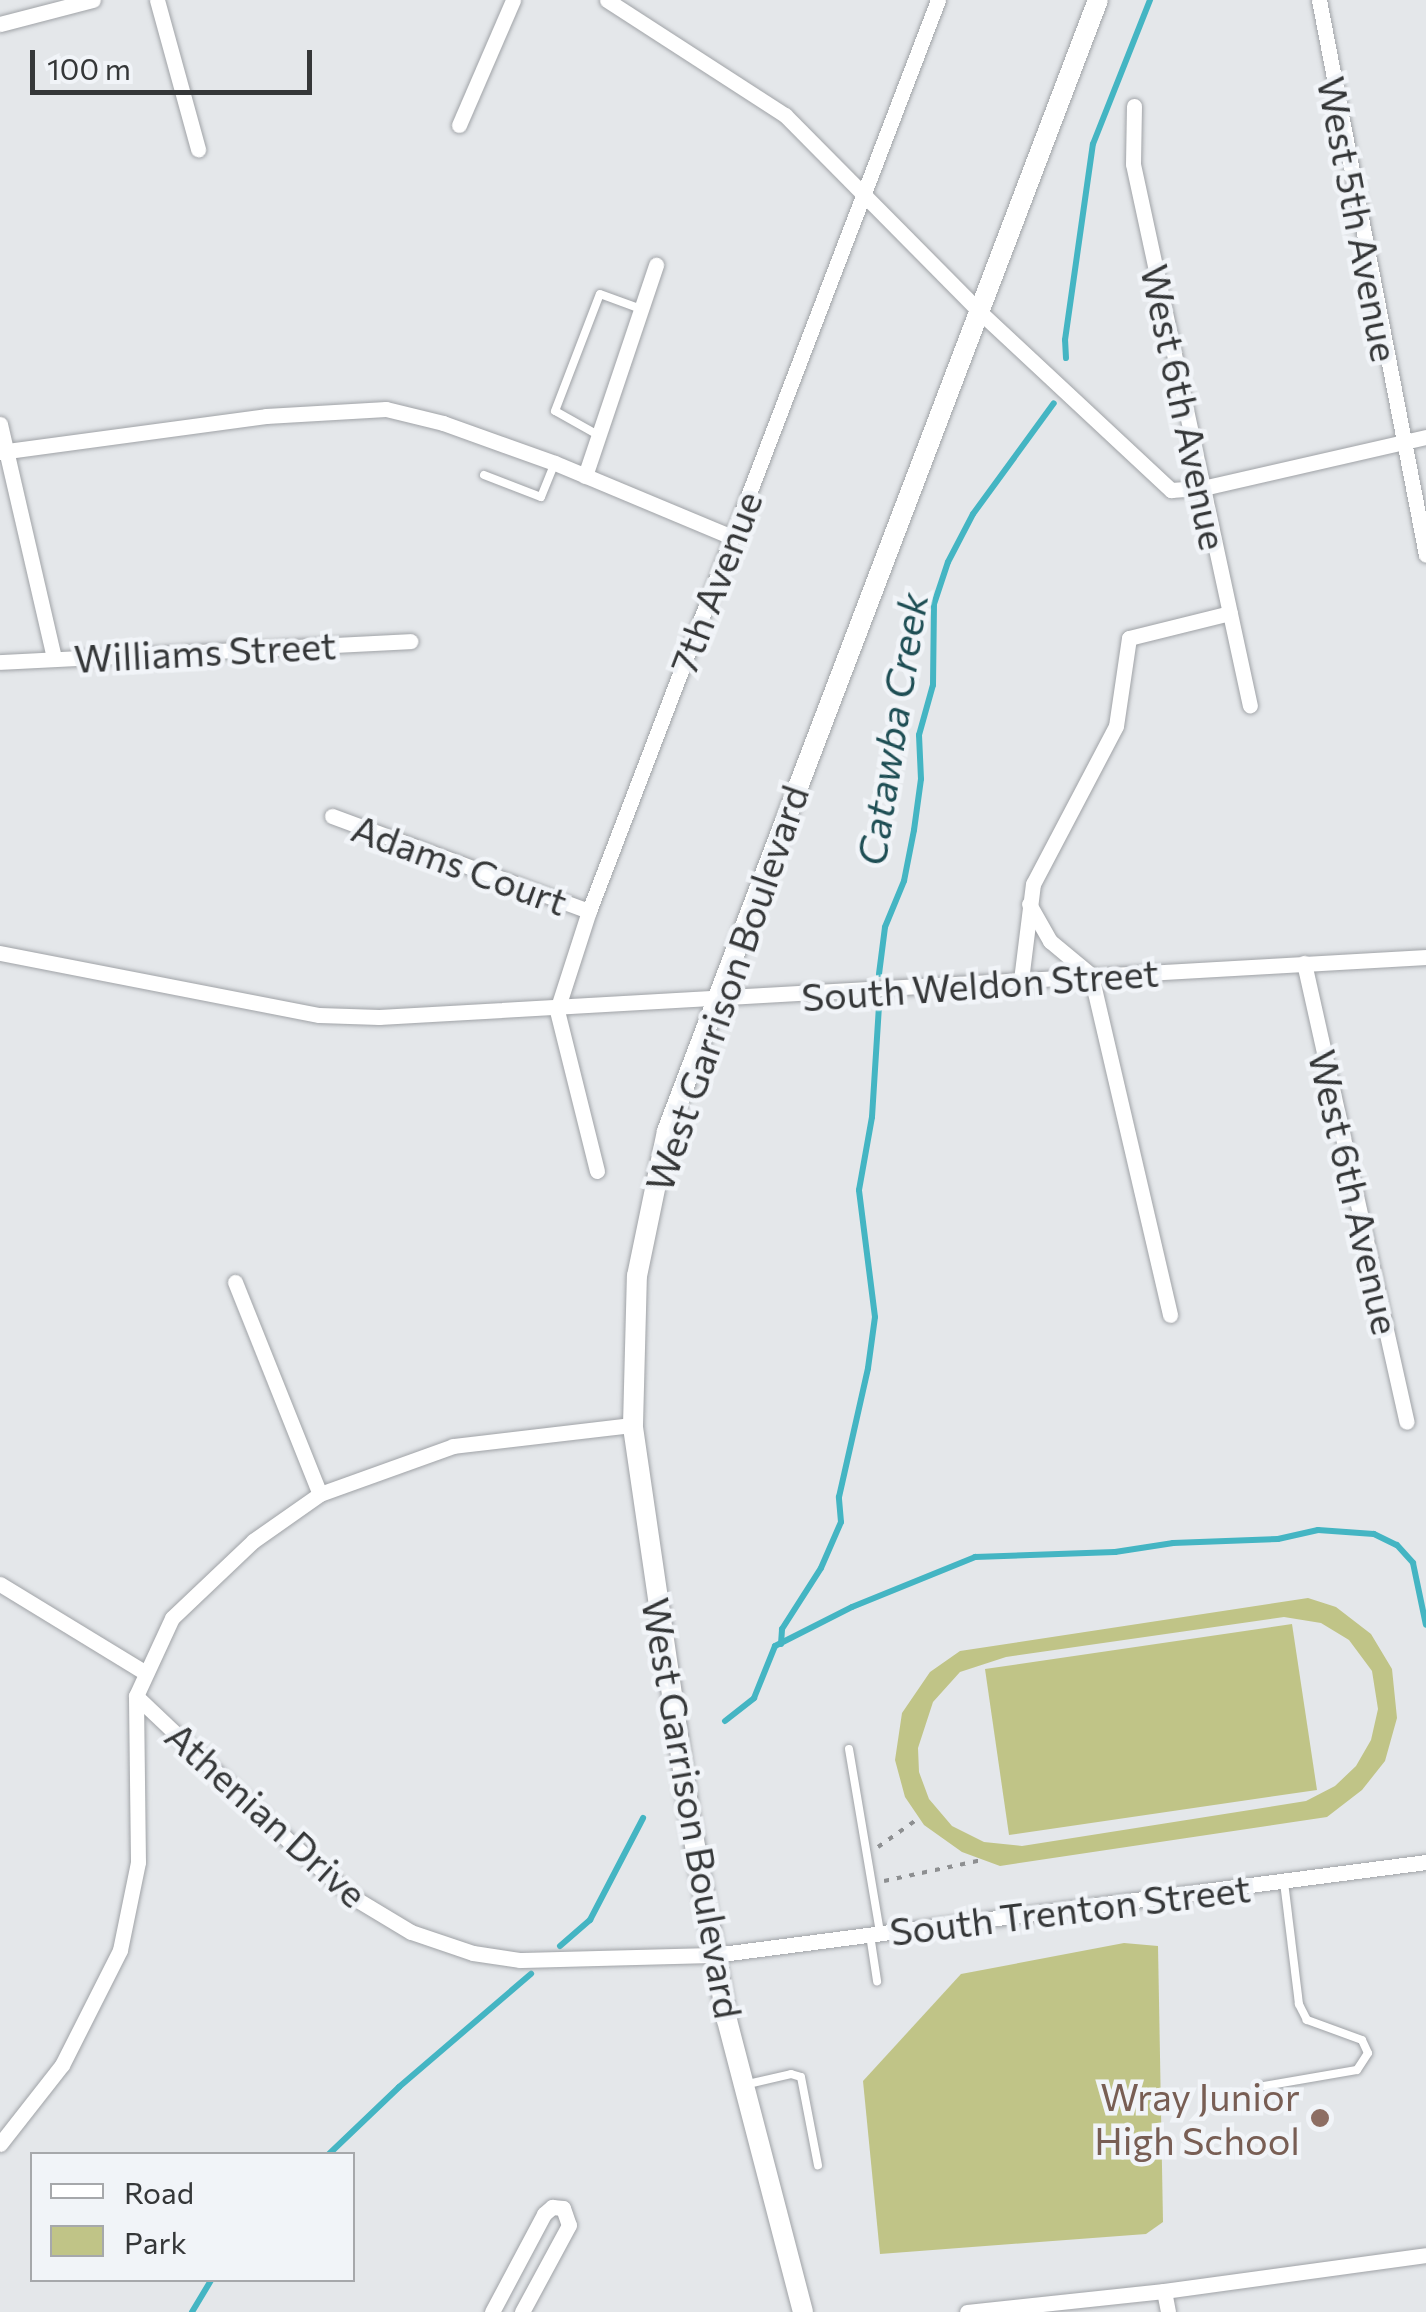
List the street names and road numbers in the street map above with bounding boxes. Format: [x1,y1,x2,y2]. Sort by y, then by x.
street label: West 5th Avenue [1309,73,1409,365]
street label: West 6th Avenue [1132,260,1238,554]
street label: 7th Avenue [659,484,771,680]
street label: Williams Street [73,621,337,681]
street label: West Garrison Boulevard [635,779,817,1197]
street label: Adams Court [346,804,574,924]
street label: South Weldon Street [800,949,1160,1019]
street label: West 6th Avenue [1300,1045,1410,1339]
street label: West Garrison Boulevard [634,1594,752,2022]
street label: Athenian Drive [157,1712,377,1916]
street label: South Trenton Street [887,1864,1253,1954]

